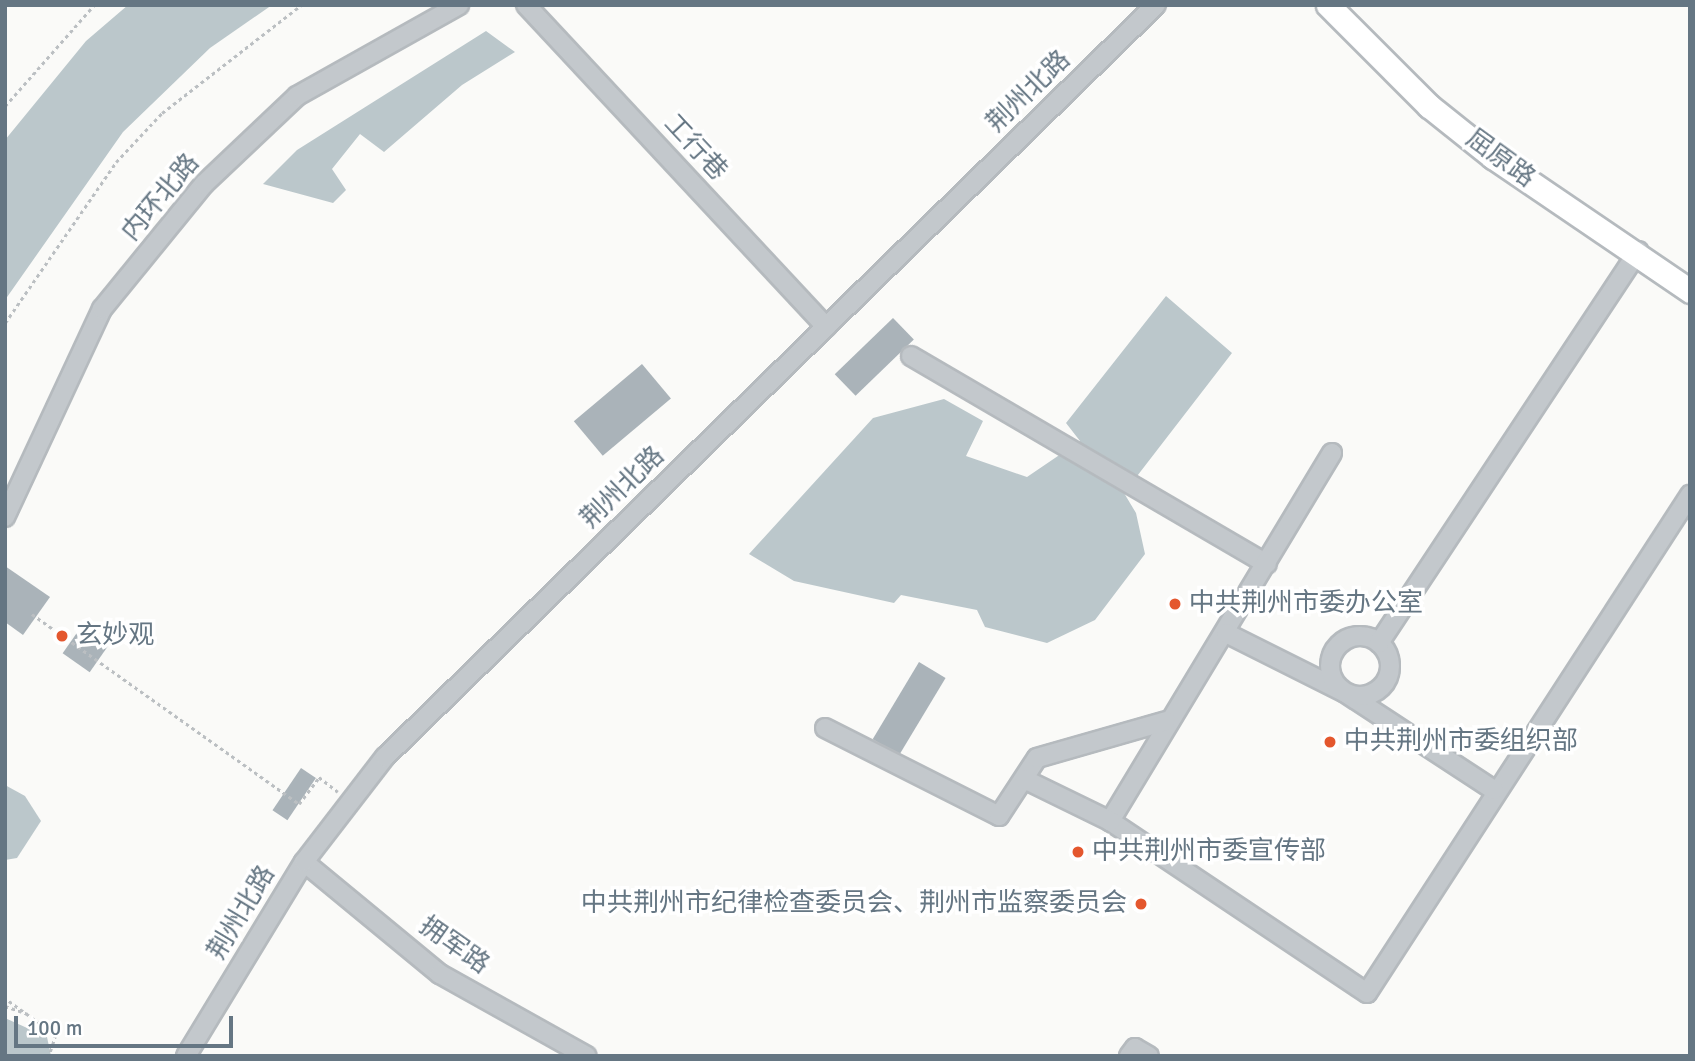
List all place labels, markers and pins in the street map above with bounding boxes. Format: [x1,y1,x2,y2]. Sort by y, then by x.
place label: 中共荆州市委办公室 [1189,588,1423,620]
marker: 中共荆州市委办公室 [1167,596,1183,612]
place label: 玄妙观 [76,620,154,652]
marker: 玄妙观 [54,628,70,644]
place label: 中共荆州市委组织部 [1344,726,1578,758]
marker: 中共荆州市委组织部 [1322,734,1338,750]
place label: 中共荆州市委宣传部 [1092,836,1326,868]
marker: 中共荆州市委宣传部 [1070,844,1086,860]
place label: 中共荆州市纪律检查委员会、荆州市监察委员会 [581,888,1127,920]
marker: 中共荆州市纪律检查委员会、荆州市监察委员会 [1133,896,1149,912]

